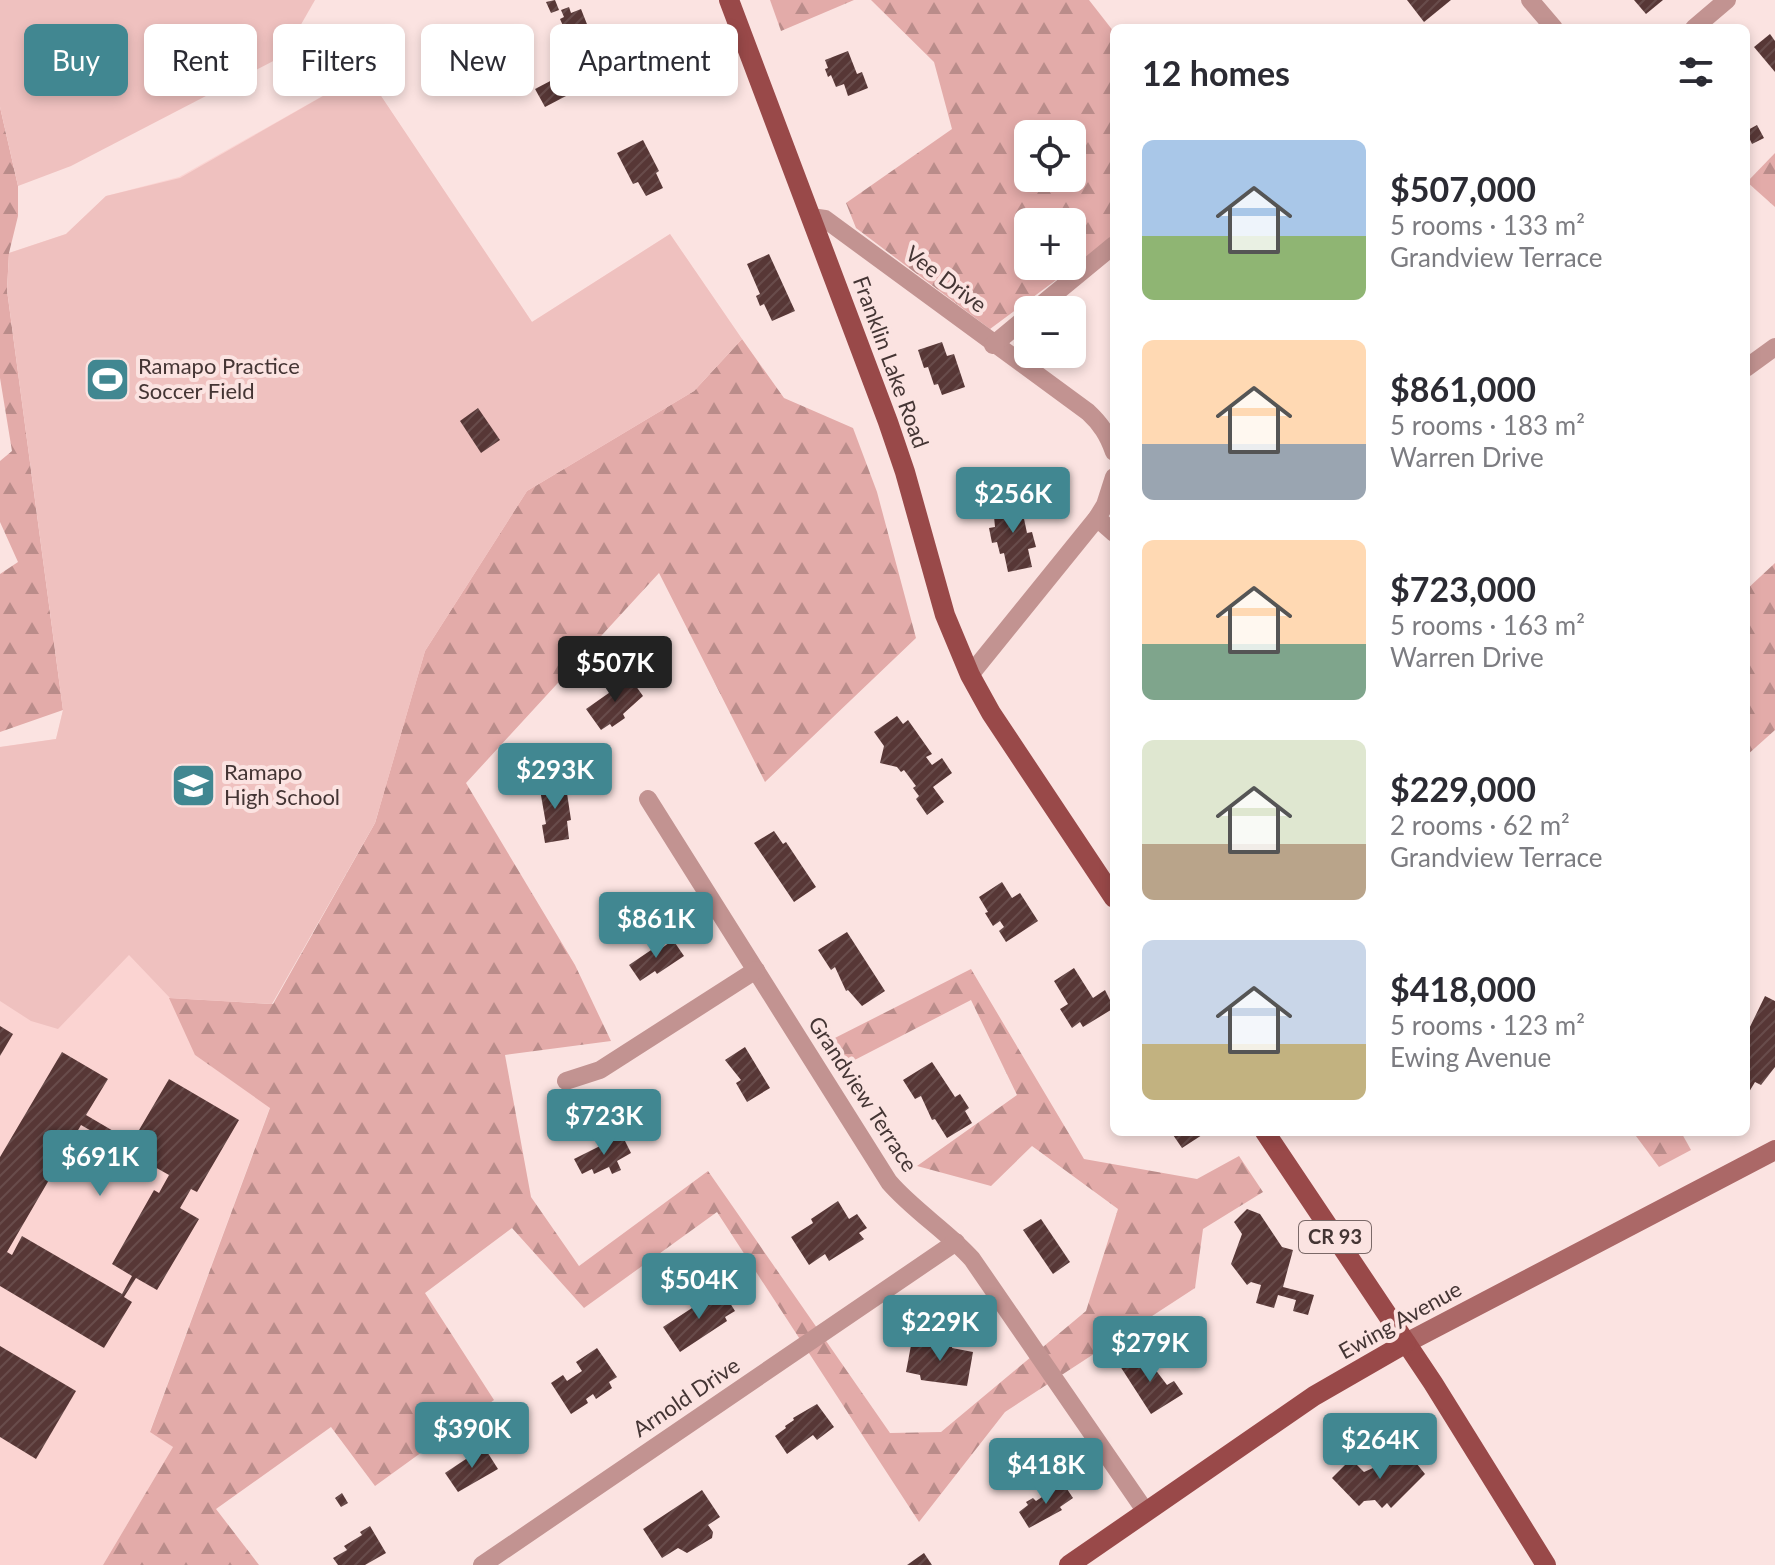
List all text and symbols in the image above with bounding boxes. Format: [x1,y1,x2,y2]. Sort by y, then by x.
chip: Buy [24,24,128,96]
chip: Rent [144,24,257,96]
chip: Filters [273,24,405,96]
chip: New [421,24,534,96]
chip: Apartment [550,24,738,96]
icon: filters [1674,50,1718,94]
text: 12 homes [1142,52,1290,93]
map controls [1014,120,1086,368]
button: locate [1014,120,1086,192]
text: $507,000 [1390,168,1536,209]
icon: home [1206,172,1302,268]
button: + [1014,208,1086,280]
text: 5 rooms · 133 m² [1390,209,1585,241]
street label: Vee Drive [900,239,992,318]
text: Grandview Terrace [1390,241,1603,273]
street label: Franklin Lake Road [848,272,935,451]
button: − [1014,296,1086,368]
place label: Ramapo Practice Soccer Field [138,352,300,404]
sports icon: Ramapo Practice Soccer Field [83,355,131,403]
text: $861,000 [1390,368,1536,409]
icon: home [1206,372,1302,468]
text: 5 rooms · 183 m² [1390,409,1585,441]
text: Warren Drive [1390,441,1544,473]
pin: $256K [957,467,1069,535]
text: $256K [974,477,1052,509]
text: $723,000 [1390,568,1536,609]
icon: home [1206,572,1302,668]
text: 5 rooms · 163 m² [1390,609,1585,641]
pin: $507K [559,636,671,704]
text: Warren Drive [1390,641,1544,673]
text: $507K [576,646,654,678]
pin: $293K [499,743,611,811]
text: $293K [516,753,594,785]
place label: Ramapo High School [224,758,340,810]
school or university icon: Ramapo High School [169,761,217,809]
text: $229,000 [1390,768,1536,809]
icon: home [1206,772,1302,868]
text: 2 rooms · 62 m² [1390,809,1570,841]
text: Grandview Terrace [1390,841,1603,873]
pin: $861K [600,892,712,960]
text: $861K [617,902,695,934]
text: $418,000 [1390,968,1536,1009]
icon: home [1206,972,1302,1068]
text: 5 rooms · 123 m² [1390,1009,1585,1041]
street label: Grandview Terrace [803,1011,924,1176]
text: Ewing Avenue [1390,1041,1551,1073]
pin: $723K [548,1089,660,1157]
text: $723K [565,1099,643,1131]
pin: $691K [44,1130,156,1198]
text: $691K [61,1140,139,1172]
road number: CR 93 [1299,1221,1371,1253]
pin: $504K [643,1253,755,1321]
text: $504K [660,1263,738,1295]
street label: Ewing Avenue [1334,1275,1466,1364]
pin: $229K [884,1295,996,1363]
text: $229K [901,1305,979,1337]
pin: $279K [1094,1316,1206,1384]
text: $279K [1111,1326,1189,1358]
street label: Arnold Drive [627,1351,744,1442]
pin: $390K [416,1402,528,1470]
text: $390K [433,1412,511,1444]
pin: $264K [1324,1413,1436,1481]
text: $264K [1341,1423,1419,1455]
pin: $418K [990,1438,1102,1506]
text: $418K [1007,1448,1085,1480]

